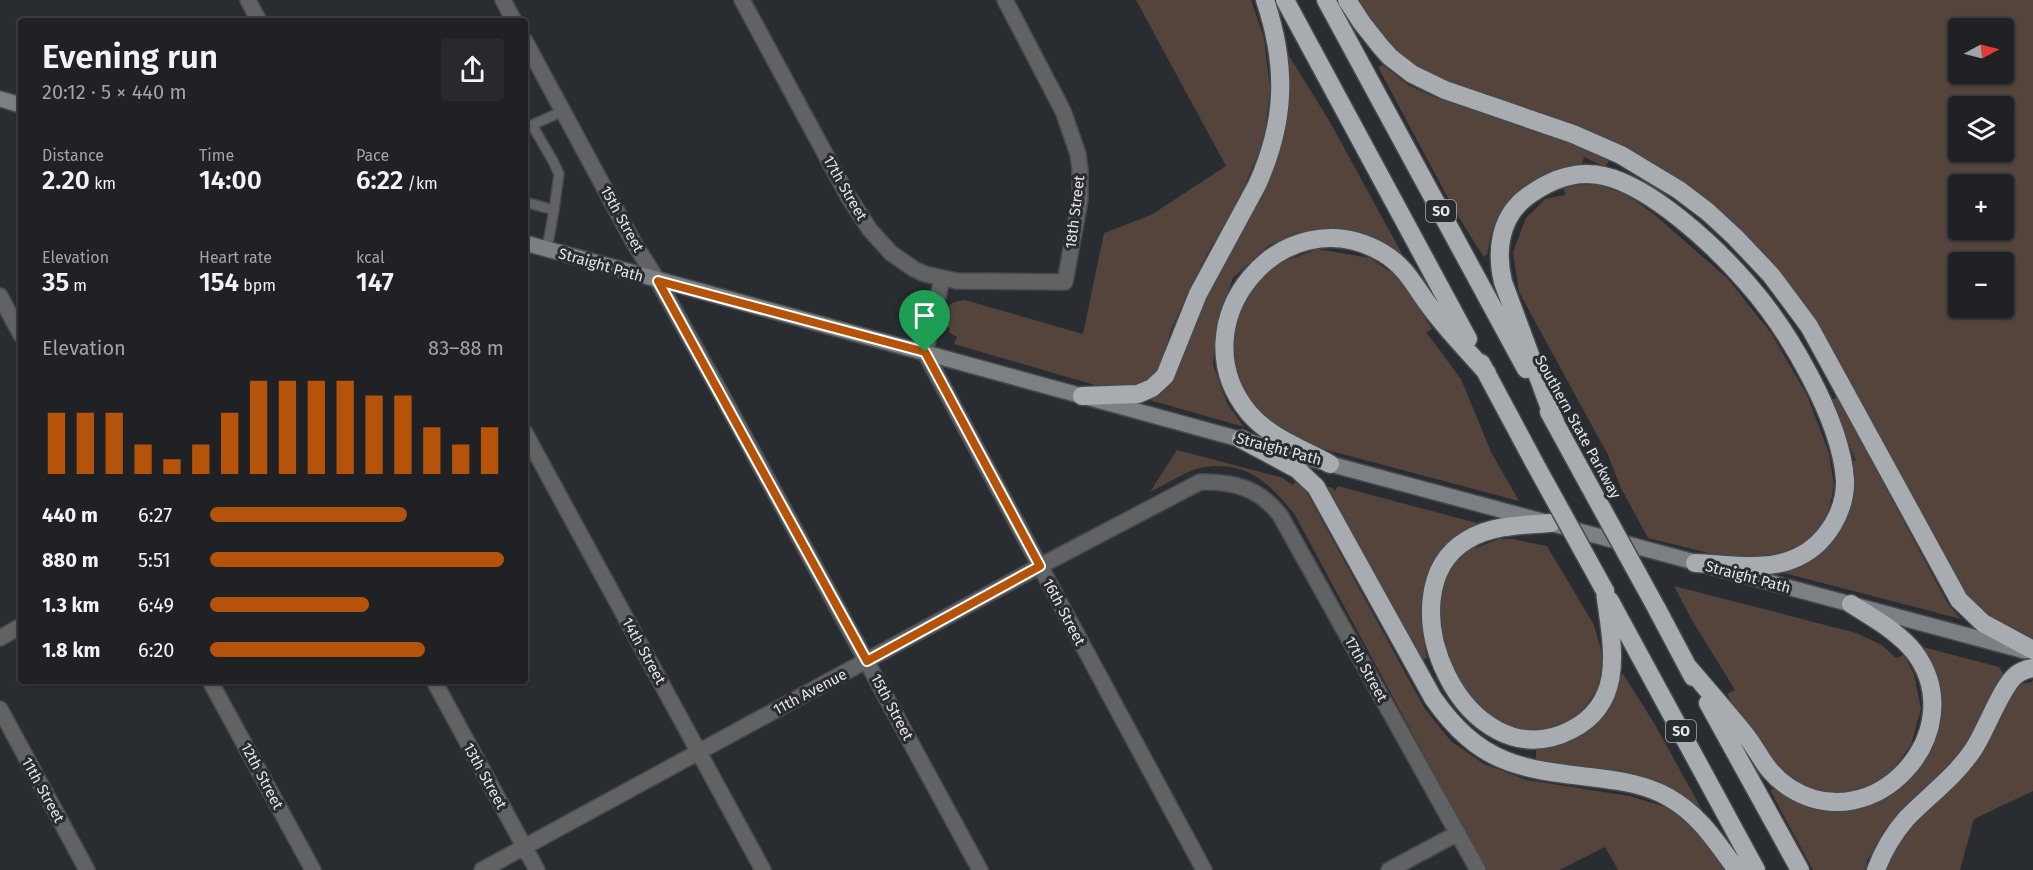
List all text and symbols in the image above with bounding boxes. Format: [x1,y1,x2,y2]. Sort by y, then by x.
north arrow [1948,18,2014,84]
map controls [1948,18,2014,318]
text: Evening run [42,37,218,77]
button: share [441,38,504,101]
text: 20:12 · 5 × 440 m [42,80,187,104]
button: layers [1948,96,2014,162]
text: Distance [42,146,104,165]
text: Time [199,146,234,165]
text: Pace [356,146,389,165]
street label: 17th Street [819,152,871,224]
text: 2.20 [42,165,90,196]
text: 14:00 [199,165,262,196]
text: 6:22 [356,165,403,196]
text: km [90,174,116,193]
text: /km [403,174,438,193]
street label: 18th Street [1062,174,1088,250]
button: + [1948,174,2014,240]
street label: 15th Street [596,183,648,256]
road number: SO [1426,200,1456,222]
street label: Straight Path [556,244,646,286]
text: Elevation [42,248,109,267]
text: Heart rate [199,248,272,267]
text: kcal [356,248,385,267]
button: − [1948,252,2014,318]
text: 35 [42,267,69,298]
text: 154 [199,267,239,298]
text: 147 [356,267,394,298]
text: m [69,276,87,295]
text: bpm [239,276,276,295]
pin [899,290,950,352]
icon: arrive [908,299,941,332]
text: Elevation [42,336,126,360]
text: 83–88 m [428,336,504,360]
street label: Southern State Parkway [1531,352,1625,502]
street label: Straight Path [1234,429,1324,469]
text: 440 m [42,503,98,527]
text: 6:27 [138,503,172,527]
text: 880 m [42,548,99,572]
text: 5:51 [138,548,171,572]
street label: Straight Path [1703,557,1793,597]
street label: 16th Street [1039,575,1089,649]
text: 1.3 km [42,593,99,617]
text: 6:49 [138,593,174,617]
street label: 14th Street [618,615,670,688]
street label: 17th Street [1341,633,1392,705]
text: 1.8 km [42,638,100,662]
text: 6:20 [138,638,175,662]
street label: 11th Avenue [770,665,850,719]
street label: 15th Street [867,671,917,744]
road number: SO [1666,720,1696,742]
street label: 12th Street [237,740,287,813]
street label: 13th Street [459,740,511,813]
street label: 11th Street [18,754,69,826]

